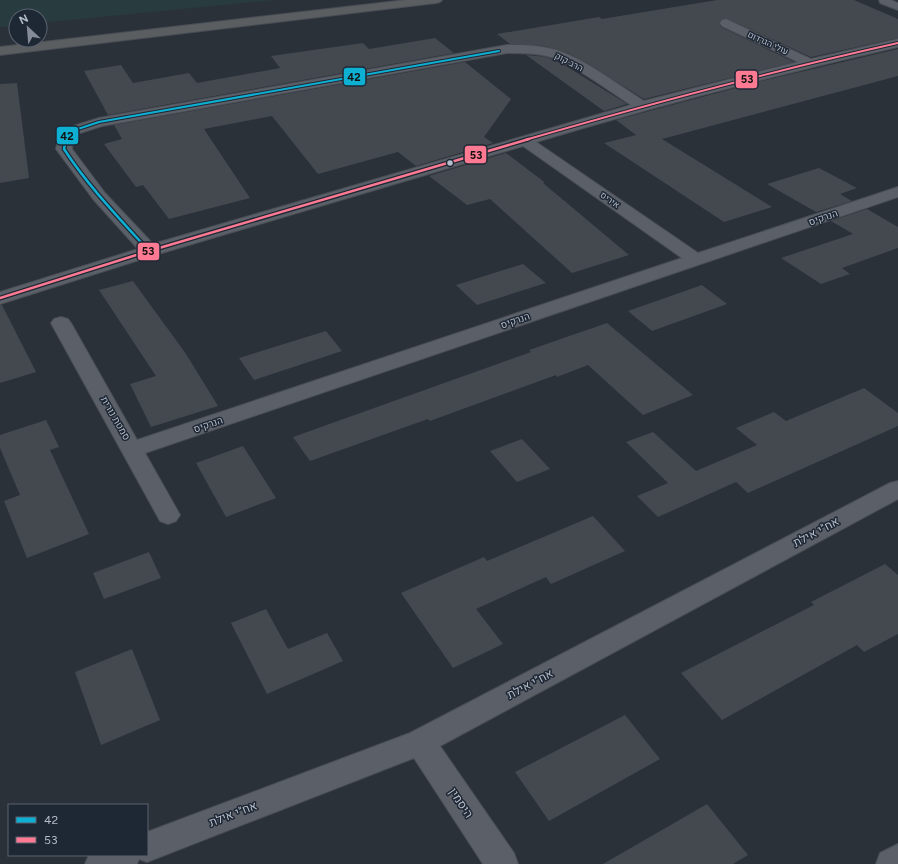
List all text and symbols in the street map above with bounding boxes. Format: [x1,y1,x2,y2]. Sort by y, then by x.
north arrow [8,8,48,48]
text: N [17,12,31,27]
street label: עולי הגרדום [746,28,790,57]
street label: הרב קוק [553,50,585,73]
line badge: 42 [343,67,366,86]
line badge: 53 [735,70,758,89]
text: 42 [347,71,361,84]
text: 53 [741,73,753,86]
line badge: 42 [56,126,79,145]
text: 42 [60,130,74,143]
line badge: 53 [464,145,487,164]
text: 53 [470,149,482,162]
unlabelled marker [445,158,455,168]
street label: איריס [598,189,622,210]
street label: הנרקיס [807,206,840,229]
line badge: 53 [137,242,160,261]
text: 53 [142,245,154,258]
street label: הנרקיס [499,309,532,332]
street label: סמטת נורית [98,394,133,442]
street label: הנרקיס [192,413,225,436]
street label: אח"י אילת [790,514,842,550]
street label: אח"י אילת [504,666,556,702]
street label: היסמין [446,785,476,821]
street label: אח"י אילת [207,798,259,830]
legend [8,804,148,856]
text: 42 [44,813,58,827]
text: 53 [44,833,57,847]

